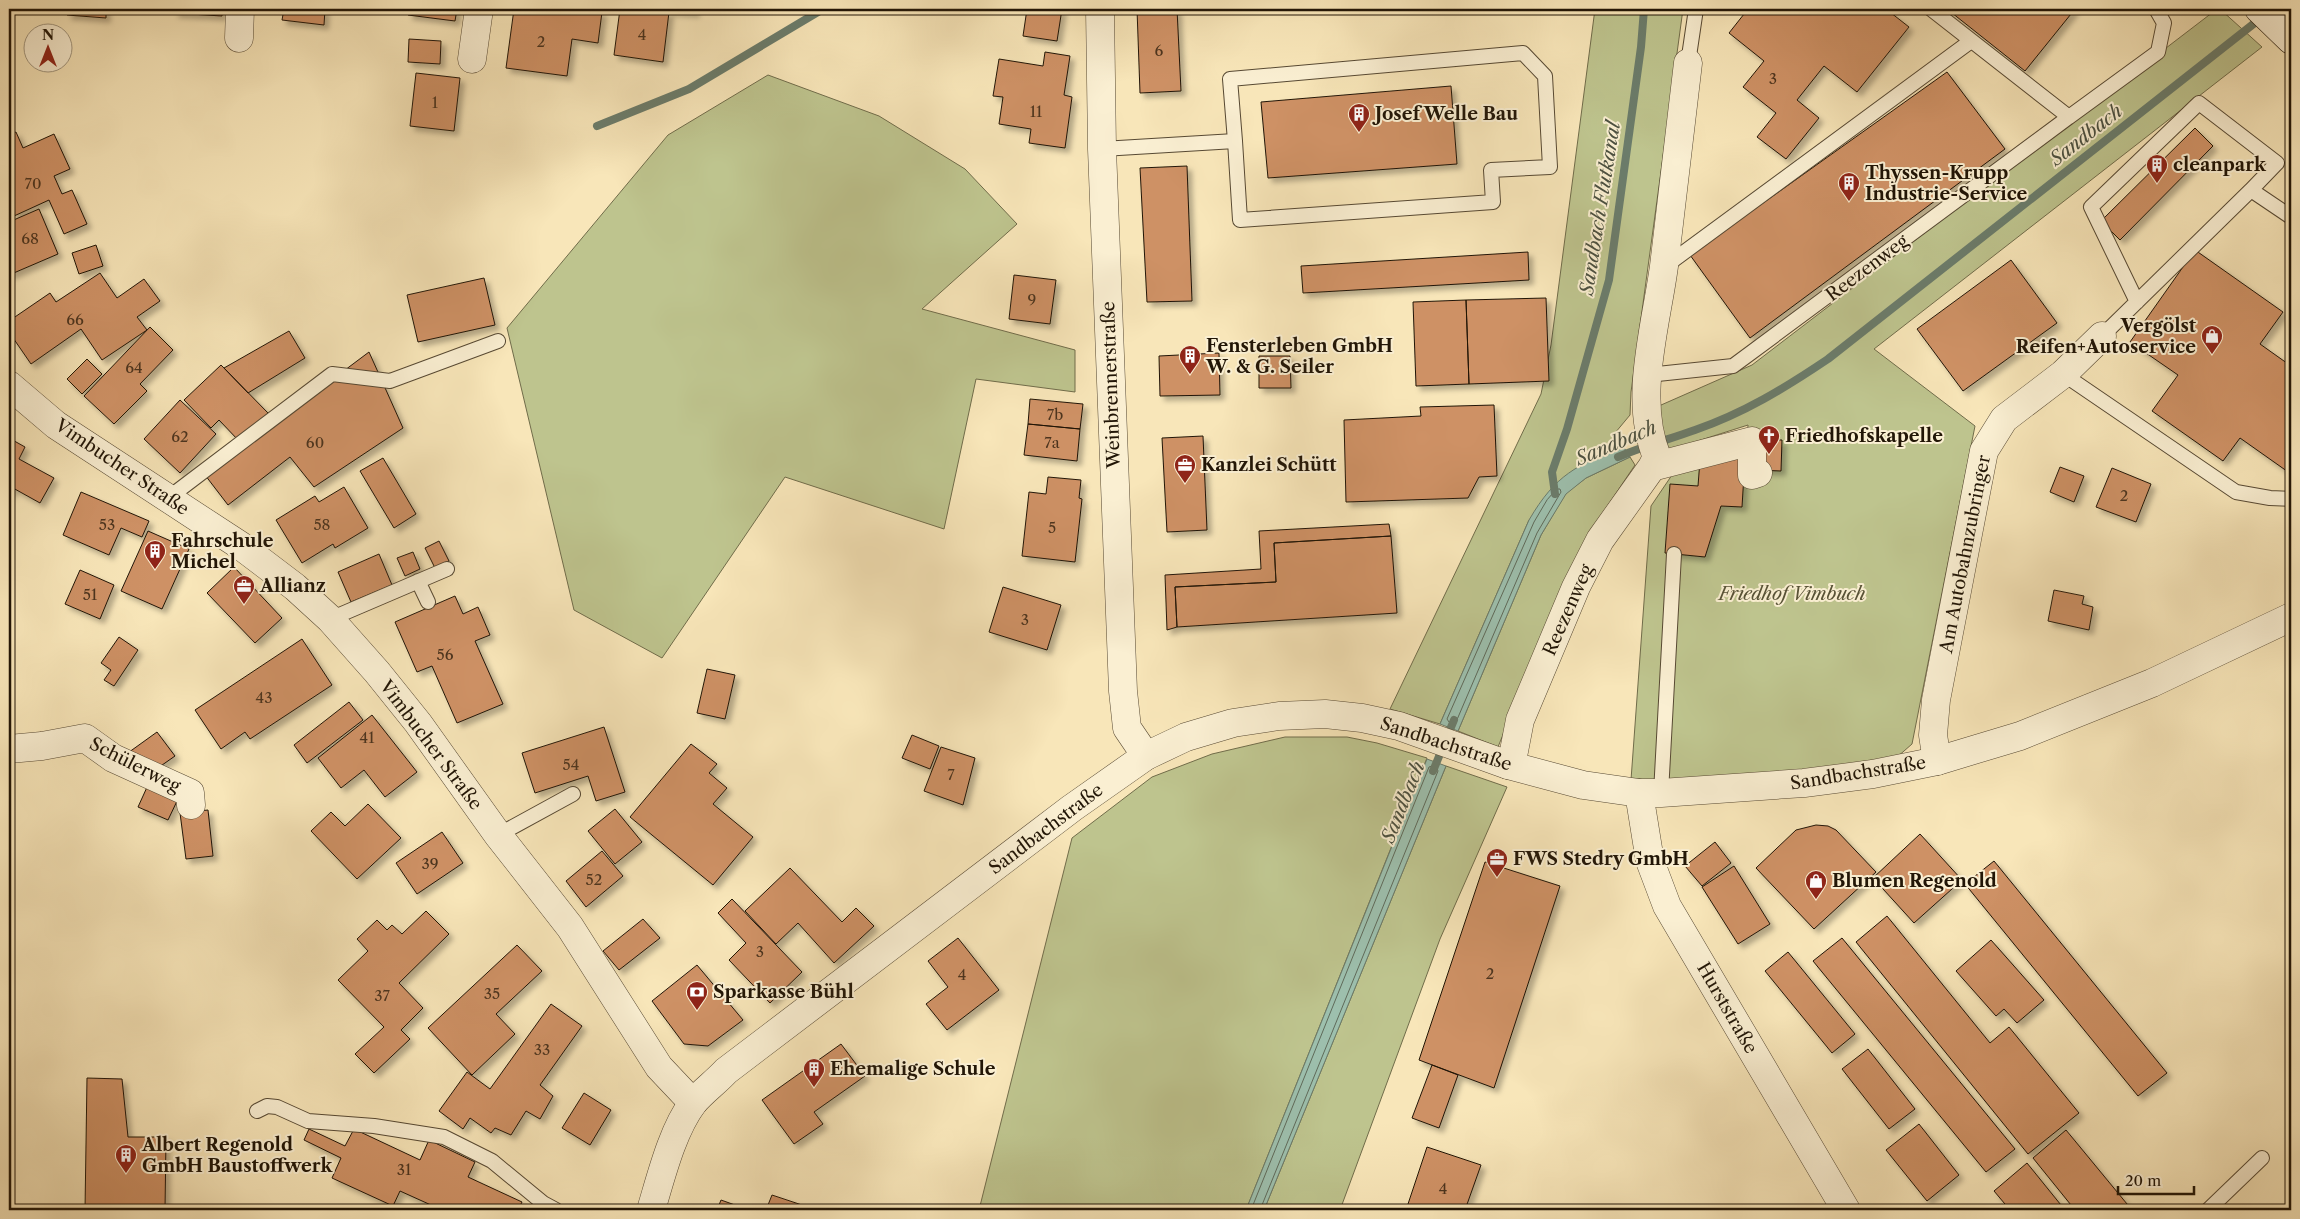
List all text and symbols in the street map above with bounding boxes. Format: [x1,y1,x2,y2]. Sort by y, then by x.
north arrow [22,22,72,72]
house number: 4 [638,25,646,44]
text: N [42,26,54,44]
house number: 2 [537,32,545,51]
house number: 6 [1155,41,1164,60]
house number: 3 [1769,69,1777,88]
house number: 1 [432,93,439,112]
water label: Sandbach [2044,99,2127,171]
house number: 11 [1030,102,1043,121]
building icon: Josef Welle Bau [1347,102,1371,133]
place label: Josef Welle Bau [1372,103,1518,125]
water label: Sandbach Flutkanal [1575,118,1625,297]
building icon: cleanpark [2145,153,2169,184]
place label: cleanpark [2173,154,2267,176]
place label: Thyssen-Krupp Industrie-Service [1865,162,2028,205]
building icon: Thyssen-Krupp Industrie-Service [1837,171,1861,202]
house number: 70 [25,174,41,193]
house number: 68 [21,229,39,248]
street label: Reezenweg [1821,230,1913,306]
house number: 9 [1028,290,1036,309]
street label: Weinbrennerstraße [1097,301,1125,470]
house number: 66 [66,310,84,329]
place label: Vergölst Reifen+Autoservice [2016,315,2197,358]
shop icon: Vergölst Reifen+Autoservice [2200,324,2224,355]
place label: Fensterleben GmbH W. & G. Seiler [1205,335,1393,378]
building icon: Fensterleben GmbH W. & G. Seiler [1178,344,1202,375]
house number: 64 [125,358,143,377]
house number: 7b [1047,405,1063,424]
street label: Vimbucher Straße [50,414,193,520]
water label: Sandbach [1571,416,1660,471]
church icon: Friedhofskapelle [1757,424,1781,455]
place label: Friedhofskapelle [1785,425,1943,447]
house number: 62 [171,427,189,446]
house number: 60 [306,433,324,452]
house number: 7a [1044,433,1060,452]
office icon: Kanzlei Schütt [1173,453,1197,484]
street label: Am Autobahnzubringer [1935,453,1995,656]
place label: Kanzlei Schütt [1201,454,1337,476]
house number: 2 [2120,486,2128,505]
house number: 53 [99,515,115,534]
house number: 58 [313,515,331,534]
house number: 5 [1048,518,1056,537]
place label: Fahrschule Michel [171,530,274,573]
building icon: Fahrschule Michel [143,539,167,570]
street label: Reezenweg [1538,561,1598,659]
office icon: Allianz [232,574,256,605]
place label: Allianz [259,575,326,597]
park label: Friedhof Vimbuch [1717,583,1865,605]
house number: 51 [83,585,98,604]
house number: 3 [1021,610,1029,629]
house number: 56 [437,645,454,664]
street label: Vimbucher Straße [374,675,487,814]
house number: 43 [256,688,272,707]
street label: Sandbachstraße [1377,712,1515,776]
house number: 41 [360,728,375,747]
street label: Schülerweg [86,733,185,798]
street label: Sandbachstraße [1789,751,1927,795]
house number: 54 [563,755,579,774]
water label: Sandbach [1376,758,1430,847]
house number: 7 [947,765,955,784]
street label: Sandbachstraße [985,779,1107,879]
office icon: FWS Stedry GmbH [1485,847,1509,878]
place label: FWS Stedry GmbH [1513,848,1689,870]
house number: 39 [421,854,439,873]
shop icon: Blumen Regenold [1804,869,1828,900]
house number: 52 [586,870,602,889]
place label: Blumen Regenold [1832,870,1997,892]
house number: 3 [756,942,764,961]
street label: Hurststraße [1692,959,1762,1057]
house number: 2 [1486,964,1494,983]
house number: 4 [958,965,966,984]
bank icon: Sparkasse Bühl [685,980,709,1011]
place label: Sparkasse Bühl [713,981,854,1003]
house number: 35 [484,984,500,1003]
house number: 37 [374,986,390,1005]
house number: 33 [534,1040,550,1059]
building icon: Ehemalige Schule [802,1057,826,1088]
place label: Ehemalige Schule [830,1058,996,1080]
place label: Albert Regenold GmbH Baustoffwerk [141,1134,334,1177]
building icon: Albert Regenold GmbH Baustoffwerk [114,1143,138,1174]
house number: 31 [397,1160,412,1179]
scale bar [2118,1164,2194,1196]
text: 20 m [2125,1171,2161,1190]
house number: 4 [1439,1179,1447,1198]

